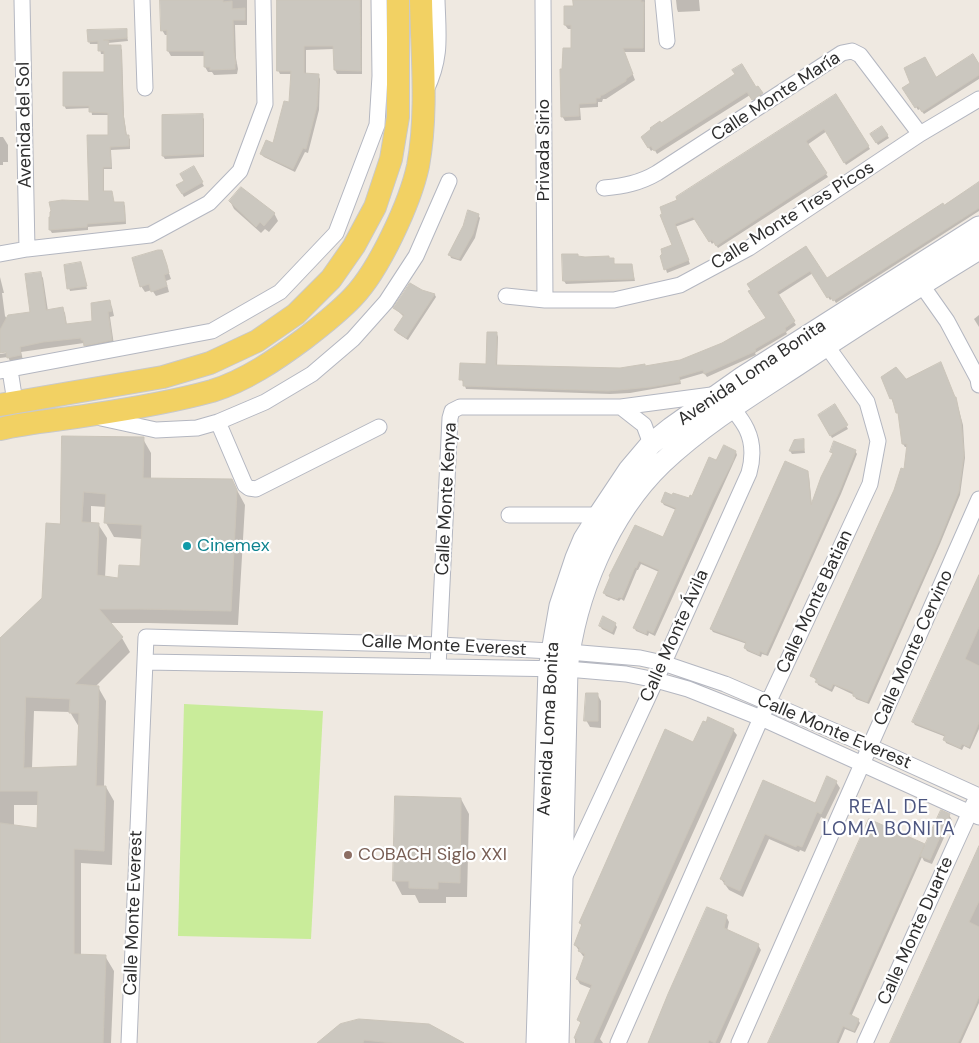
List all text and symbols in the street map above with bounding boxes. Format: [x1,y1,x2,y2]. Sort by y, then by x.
street label: Calle Monte María [708,47,844,147]
street label: Avenida del Sol [13,62,37,188]
street label: Privada Sirio [533,99,555,201]
street label: Calle Monte Tres Picos [708,157,878,275]
street label: Avenida Loma Bonita [674,315,830,431]
street label: Calle Monte Kenya [432,422,462,576]
street label: Calle Monte Batian [772,527,858,677]
place label: Cinemex [197,535,270,557]
marker: Cinemex [181,540,193,552]
street label: Calle Monte Ávila [636,567,714,705]
street label: Calle Monte Cervino [870,567,958,729]
street label: Calle Monte Everest [361,631,527,661]
street label: Avenida Loma Bonita [534,641,564,817]
street label: Calle Monte Everest [754,690,914,774]
district label: REAL DE LOMA BONITA [821,797,957,841]
street label: Calle Monte Everest [120,830,148,996]
place label: COBACH Siglo XXI [358,844,507,866]
marker: COBACH Siglo XXI [342,849,354,861]
street label: Calle Monte Duarte [874,854,958,1008]

